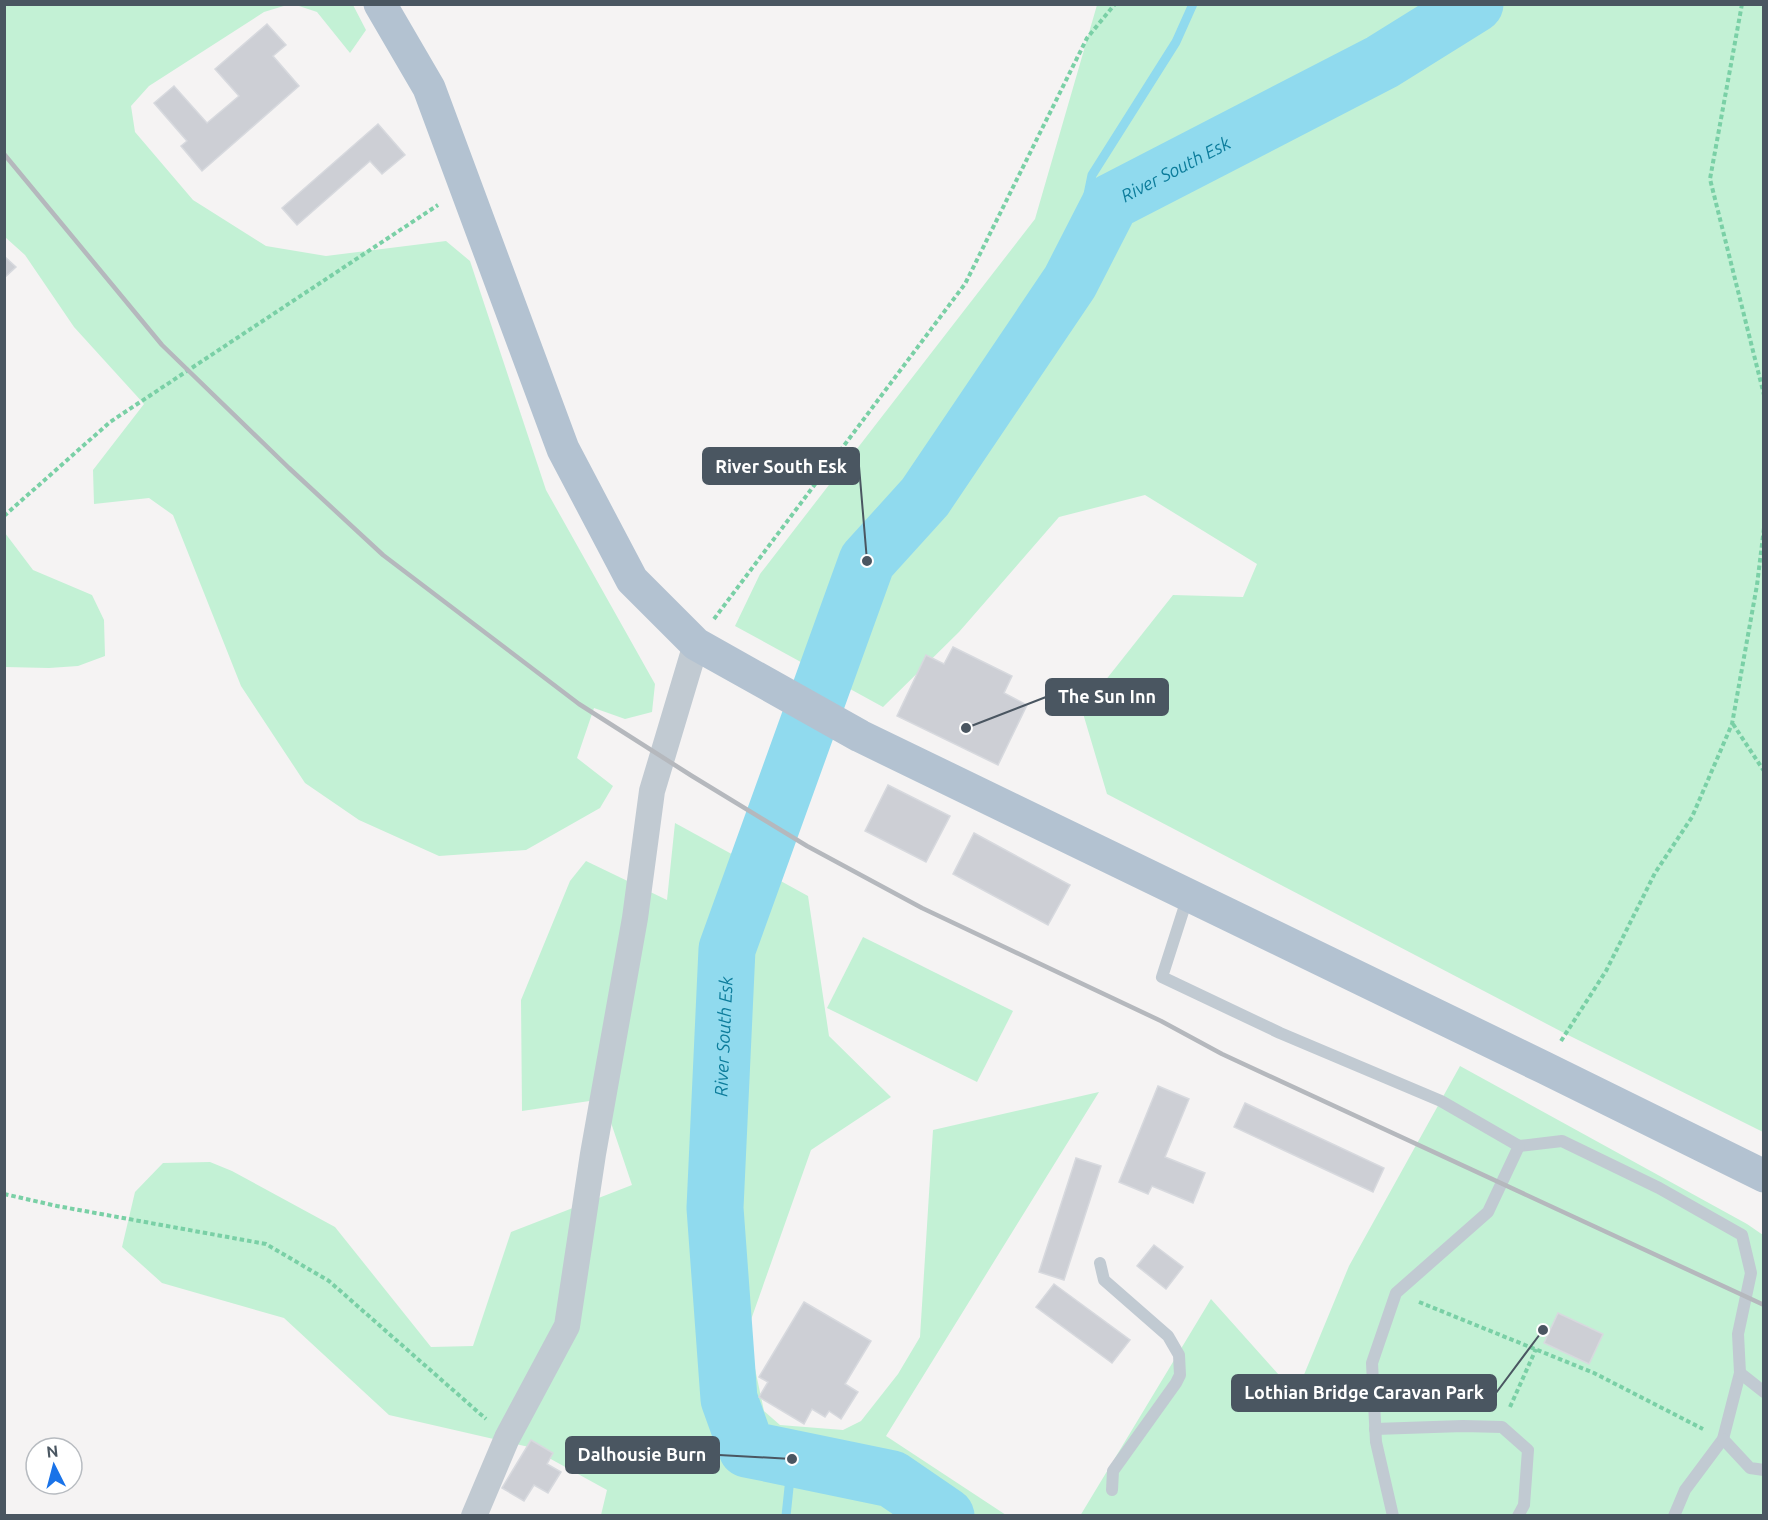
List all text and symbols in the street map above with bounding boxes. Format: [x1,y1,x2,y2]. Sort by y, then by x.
water label: River South Esk [1117,132,1234,205]
callout: River South Esk [703,448,859,484]
text: River South Esk [715,456,847,476]
callout: The Sun Inn [1046,679,1168,715]
text: The Sun Inn [1058,686,1156,706]
water label: River South Esk [710,975,736,1097]
callout: Lothian Bridge Caravan Park [1232,1375,1496,1411]
text: Lothian Bridge Caravan Park [1244,1382,1484,1402]
north arrow [24,1436,84,1496]
callout: Dalhousie Burn [566,1437,719,1473]
text: N [46,1442,59,1461]
text: Dalhousie Burn [578,1444,706,1464]

